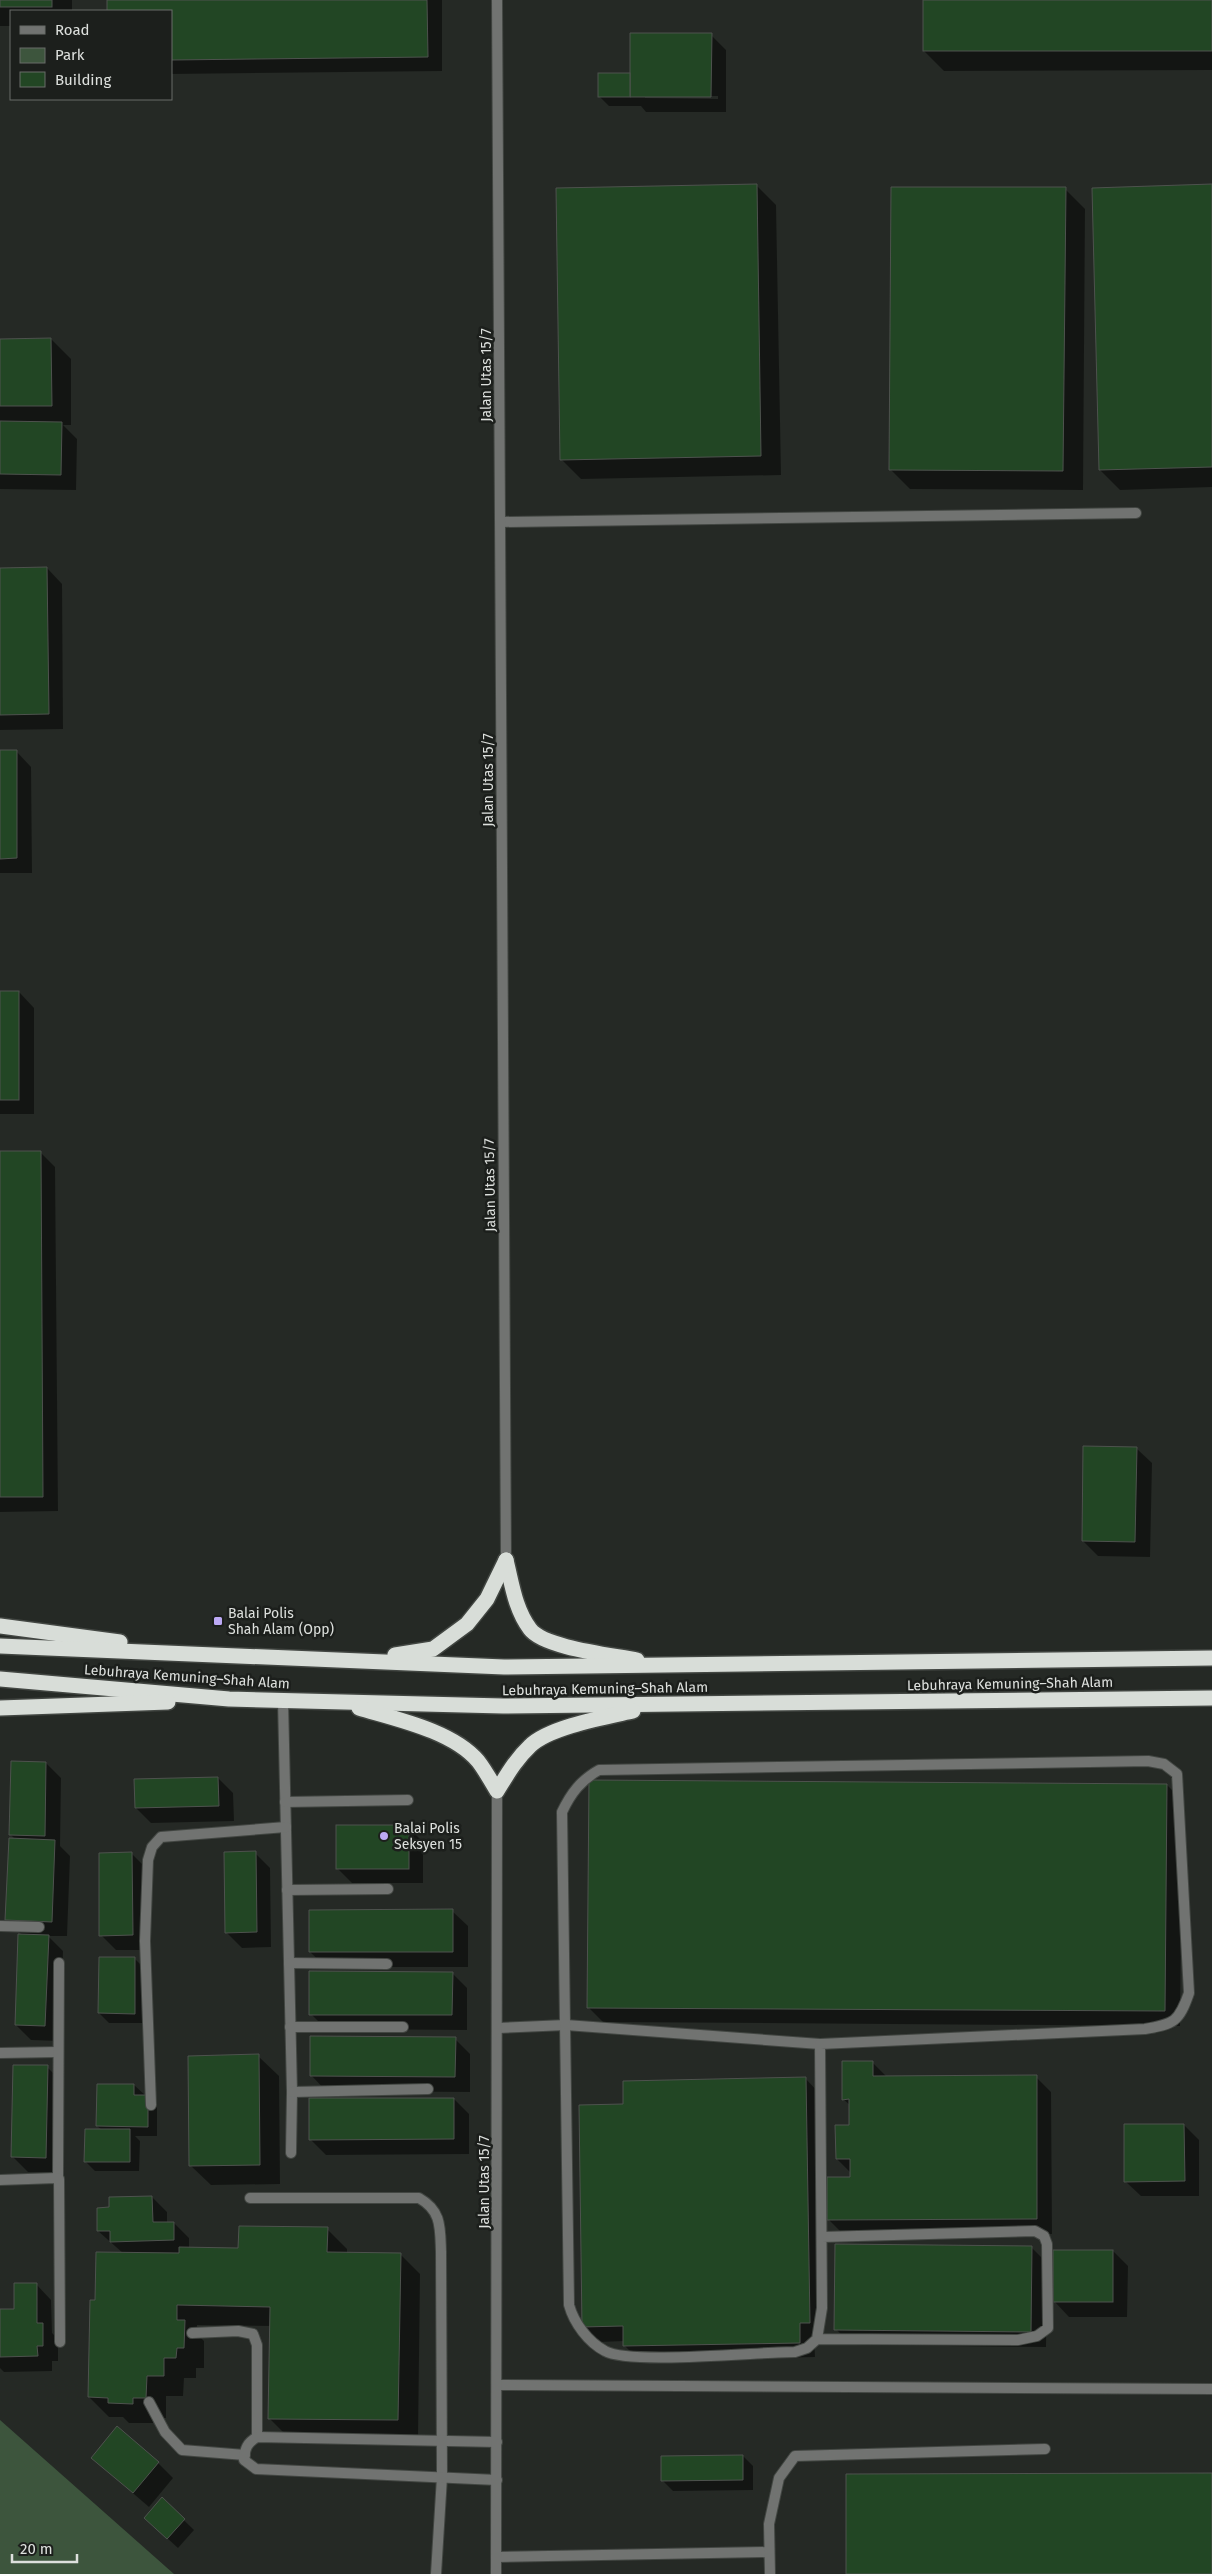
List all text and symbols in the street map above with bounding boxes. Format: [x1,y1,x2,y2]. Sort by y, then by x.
legend [10,10,172,100]
text: Road [55,21,90,39]
text: Park [55,46,85,64]
text: Building [55,71,111,89]
street label: Jalan Utas 15/7 [478,328,495,422]
street label: Jalan Utas 15/7 [480,733,497,827]
street label: Jalan Utas 15/7 [481,1138,499,1232]
place label: Balai Polis Shah Alam (Opp) [228,1605,334,1638]
marker: Balai Polis Shah Alam (Opp) [212,1615,224,1627]
street label: Lebuhraya Kemuning–Shah Alam [84,1661,290,1693]
street label: Lebuhraya Kemuning–Shah Alam [907,1674,1113,1694]
street label: Lebuhraya Kemuning–Shah Alam [502,1679,708,1699]
place label: Balai Polis Seksyen 15 [394,1820,462,1853]
marker: Balai Polis Seksyen 15 [378,1830,390,1842]
street label: Jalan Utas 15/7 [476,2135,493,2229]
scale bar [12,2532,78,2564]
text: 20 m [20,2540,53,2558]

